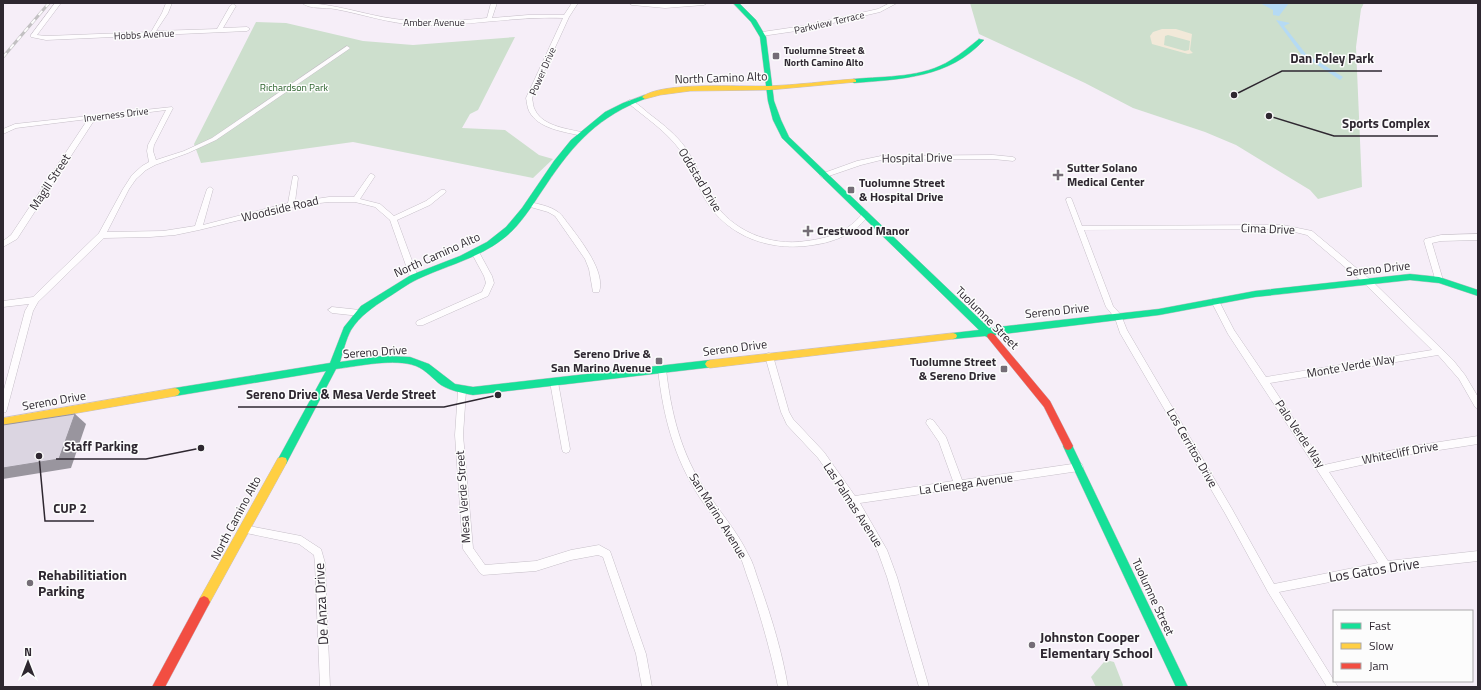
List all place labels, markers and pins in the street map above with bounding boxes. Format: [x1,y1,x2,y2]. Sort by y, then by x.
place label: Tuolumne Street & North Camino Alto [784,43,865,70]
callout: Dan Foley Park [1282,46,1382,71]
marker: Tuolumne Street & North Camino Alto [771,51,781,61]
callout: Sports Complex [1334,111,1438,136]
place label: Sutter Solano Medical Center [1067,158,1145,191]
marker: Sutter Solano Medical Center [1052,169,1064,181]
place label: Tuolumne Street & Hospital Drive [859,173,946,206]
marker: Tuolumne Street & Hospital Drive [846,185,856,195]
place label: Crestwood Manor [817,221,910,240]
marker: Crestwood Manor [802,225,814,237]
place label: Sereno Drive & San Marino Avenue [551,344,652,377]
place label: Tuolumne Street & Sereno Drive [910,352,997,385]
marker: Sereno Drive & San Marino Avenue [654,356,664,366]
marker: Tuolumne Street & Sereno Drive [999,364,1009,374]
callout: Sereno Drive & Mesa Verde Street [238,382,444,407]
callout: Staff Parking [56,434,146,459]
callout: CUP 2 [45,496,94,521]
place label: Rehabilitiation Parking [38,564,127,601]
marker: Rehabilitiation Parking [25,578,35,588]
place label: Johnston Cooper Elementary School [1040,626,1153,663]
marker: Johnston Cooper Elementary School [1027,640,1037,650]

